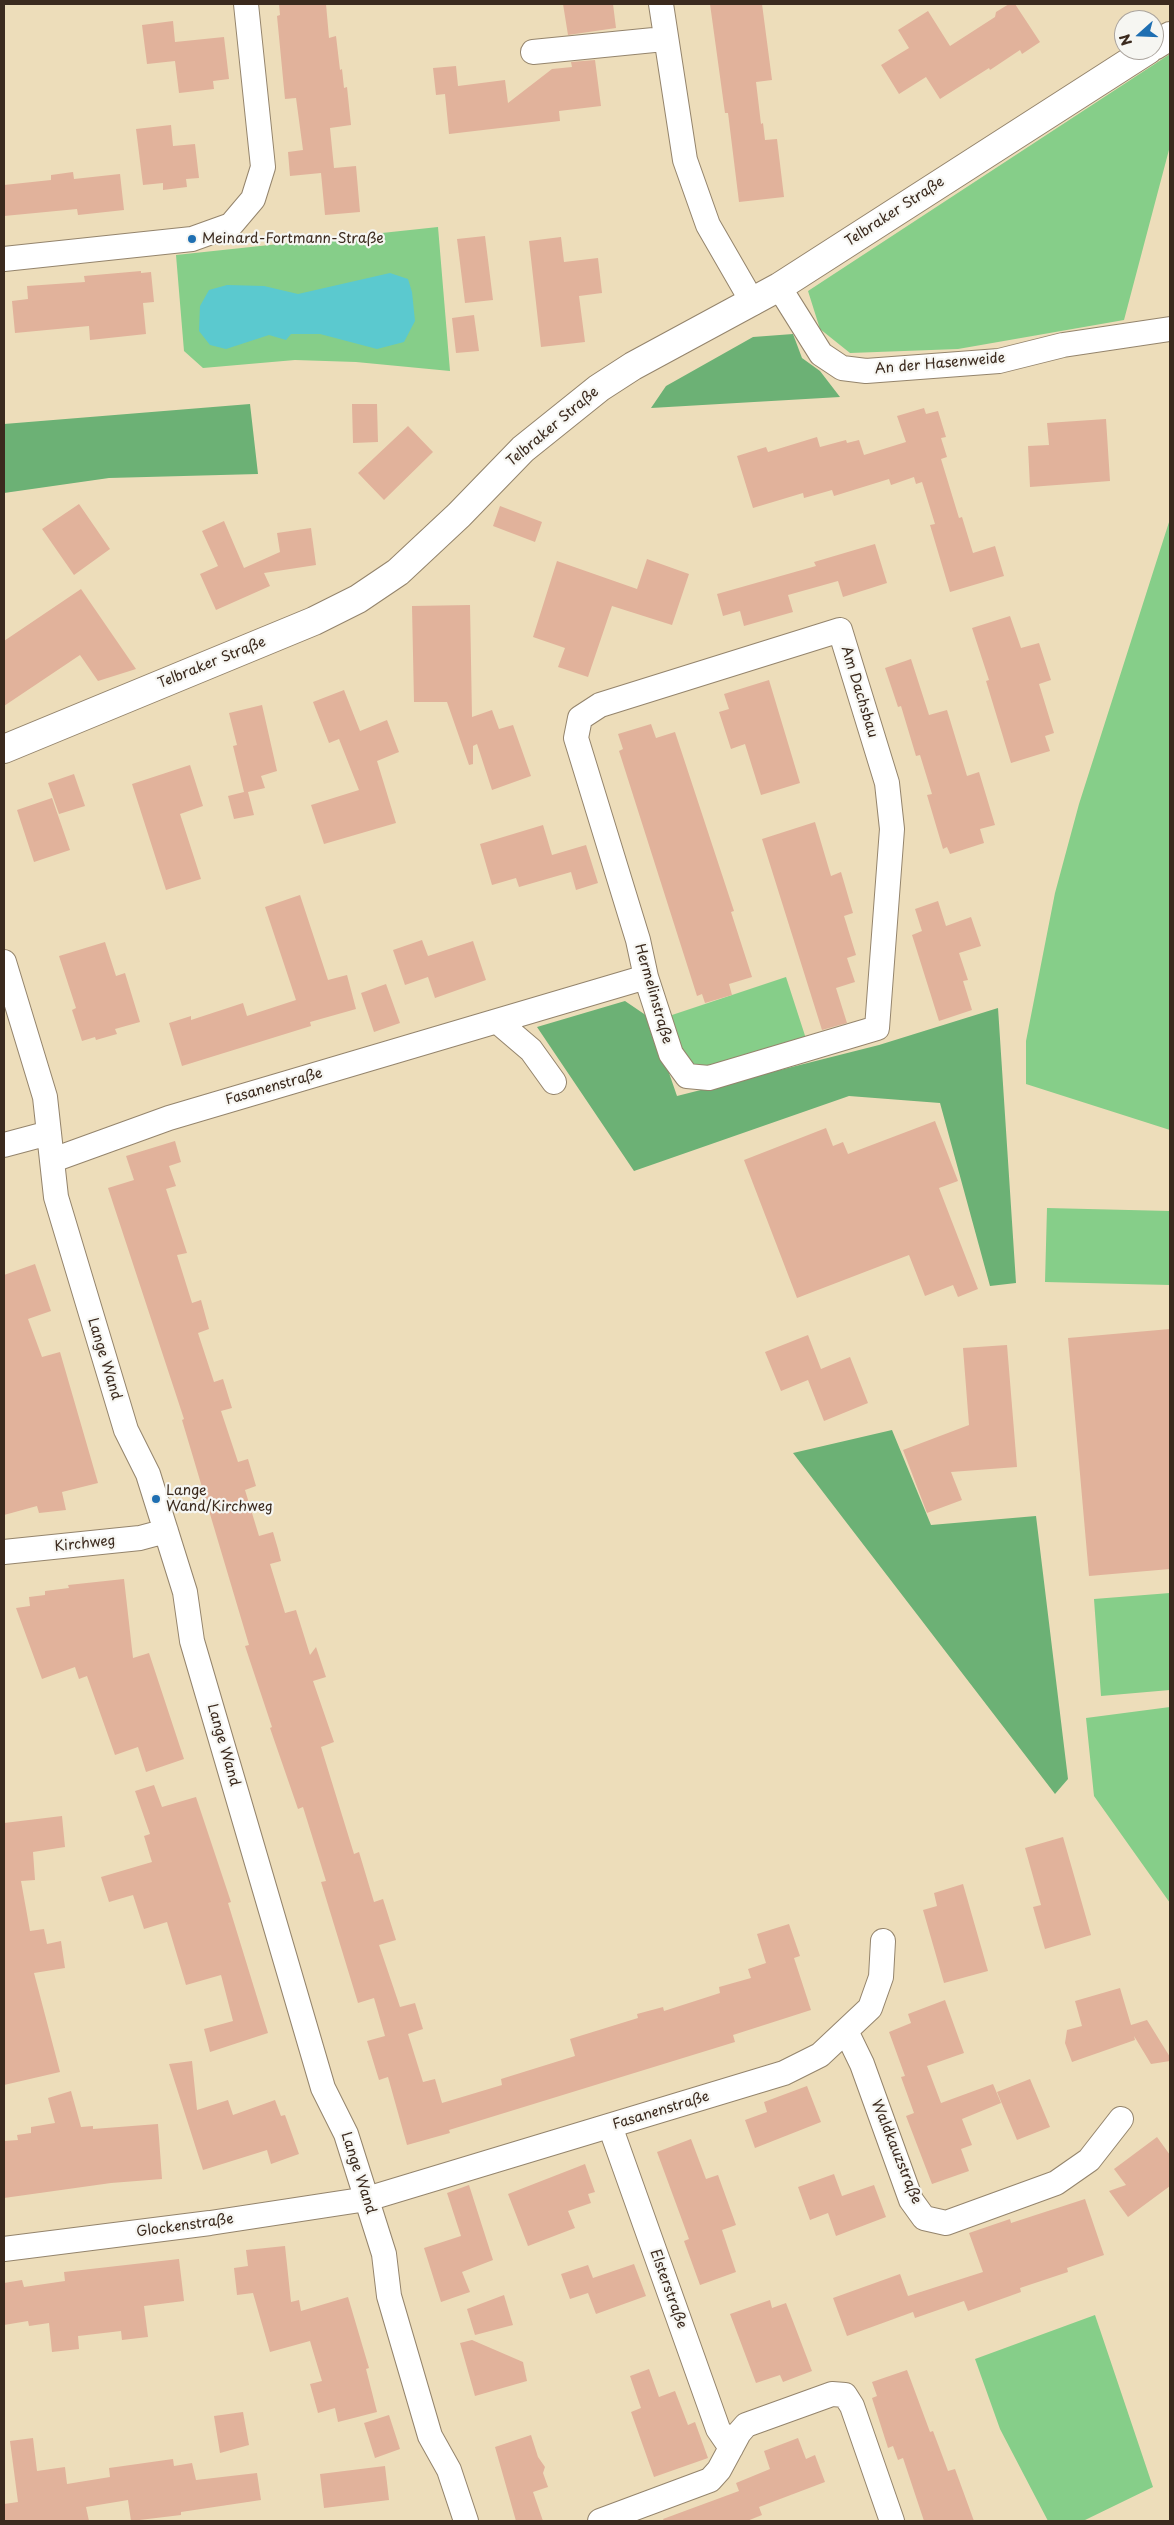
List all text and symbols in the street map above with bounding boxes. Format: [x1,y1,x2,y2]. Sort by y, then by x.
north arrow [1114,10,1164,60]
text: N [1114,31,1137,49]
street label: Telbraker Straße [842,174,948,250]
place label: Meinard-Fortmann-Straße [202,231,384,247]
marker: Meinard-Fortmann-Straße [186,233,198,245]
street label: An der Hasenweide [874,350,1006,378]
street label: Telbraker Straße [504,384,602,470]
street label: Telbraker Straße [156,634,268,692]
street label: Am Dachsbau [837,644,881,740]
street label: Hermelinstraße [631,942,675,1046]
street label: Fasanenstraße [224,1065,324,1109]
street label: Lange Wand [84,1316,124,1402]
place label: Lange Wand/Kirchweg [166,1483,273,1515]
marker: Lange Wand/Kirchweg [150,1493,162,1505]
street label: Kirchweg [54,1532,116,1556]
street label: Lange Wand [203,1702,243,1788]
street label: Fasanenstraße [611,2088,711,2134]
street label: Waldkauzstraße [867,2097,925,2207]
street label: Lange Wand [337,2130,379,2216]
street label: Glockenstraße [135,2211,235,2241]
street label: Elsterstraße [646,2247,690,2331]

